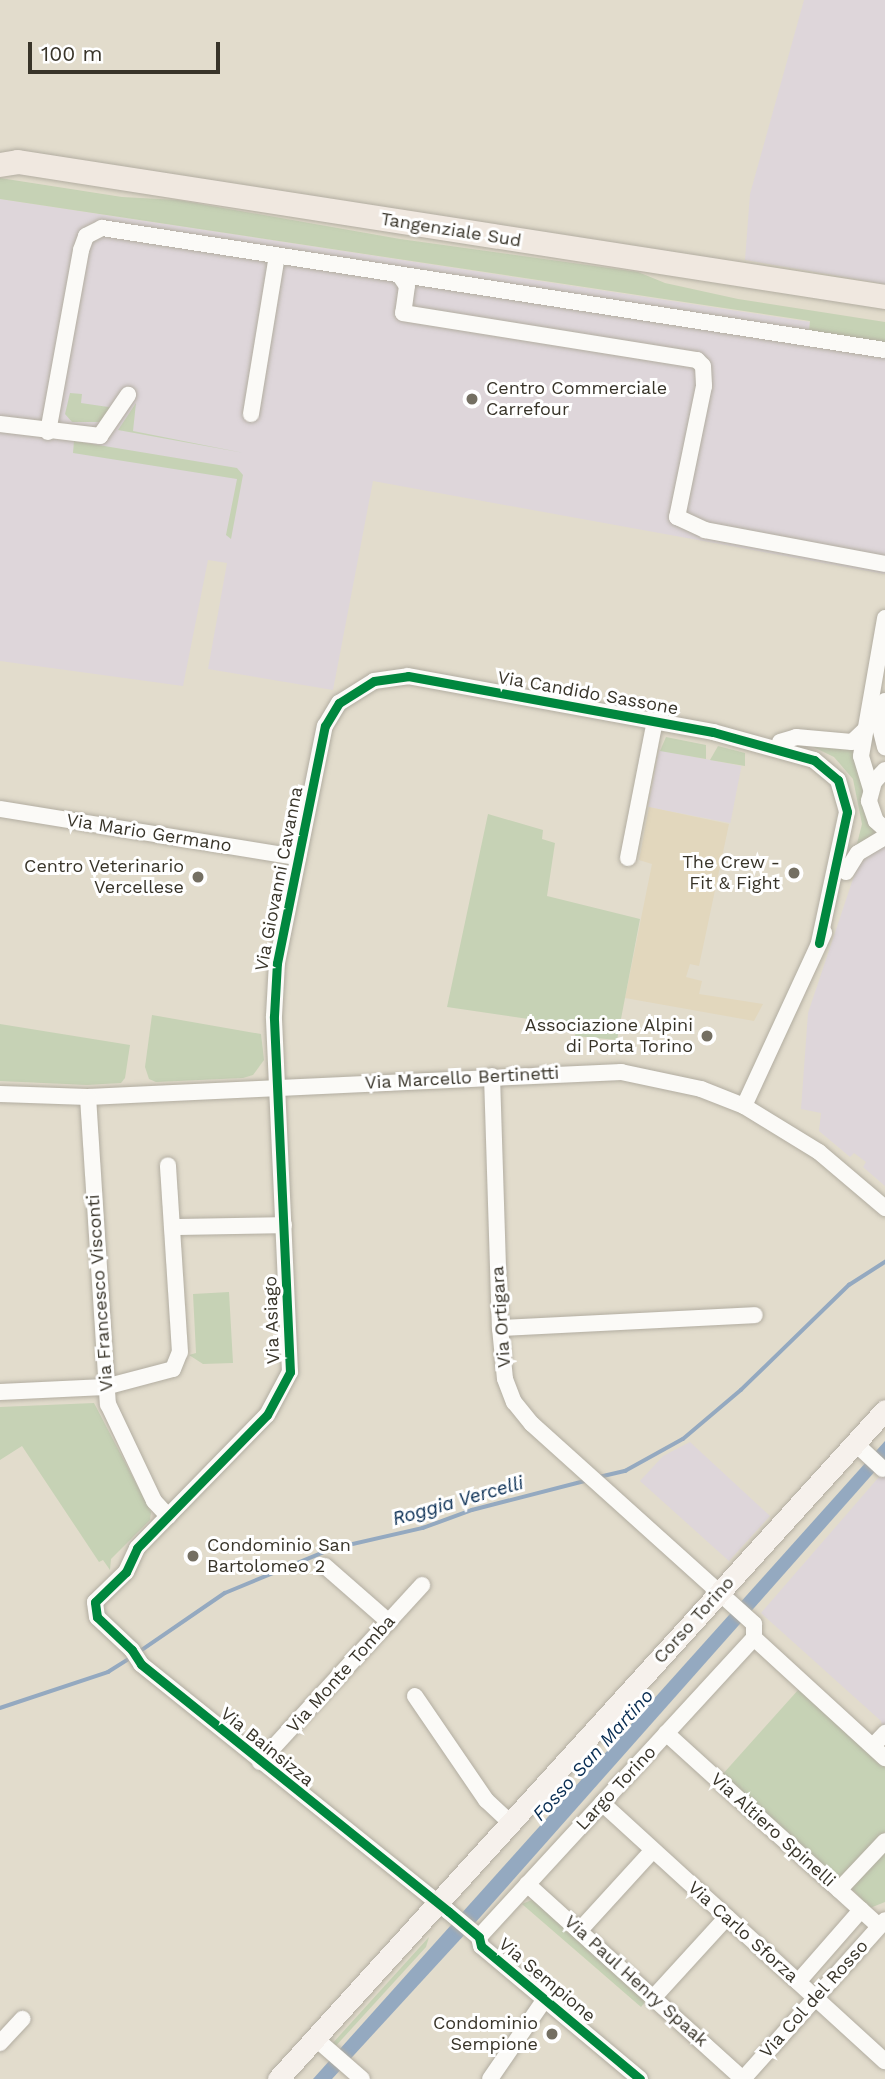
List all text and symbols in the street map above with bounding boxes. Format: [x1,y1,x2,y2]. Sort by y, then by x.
scale bar [32,28,224,72]
text: 100 m [41,41,103,66]
street label: Tangenziale Sud [379,208,523,252]
place label: Centro Commerciale Carrefour [486,378,667,420]
marker: Centro Commerciale Carrefour [464,391,480,407]
street label: Via Candido Sassone [496,666,680,720]
street label: Via Giovanni Cavanna [250,785,308,973]
street label: Via Mario Germano [65,809,233,857]
place label: The Crew - Fit & Fight [682,852,780,894]
place label: Centro Veterinario Vercellese [23,856,184,898]
marker: The Crew - Fit & Fight [786,865,802,881]
marker: Centro Veterinario Vercellese [190,869,206,885]
place label: Associazione Alpini di Porta Torino [524,1015,693,1058]
marker: Associazione Alpini di Porta Torino [699,1028,715,1044]
street label: Via Marcello Bertinetti [364,1062,560,1094]
street label: Via Francesco Visconti [82,1193,118,1393]
street label: Via Ortigara [487,1265,515,1369]
street label: Via Asiago [260,1275,284,1365]
water label: Roggia Vercelli [390,1471,526,1531]
place label: Condominio San Bartolomeo 2 [207,1535,351,1578]
marker: Condominio San Bartolomeo 2 [185,1548,201,1564]
street label: Corso Torino [649,1572,739,1668]
street label: Via Monte Tomba [282,1610,400,1738]
water label: Fosso San Martino [528,1684,658,1826]
street label: Via Bainsizza [216,1703,318,1791]
street label: Largo Torino [571,1741,661,1835]
street label: Via Altiero Spinelli [706,1768,840,1892]
street label: Via Carlo Sforza [683,1877,803,1987]
street label: Via Paul Henry Spaak [559,1910,713,2052]
street label: Via Sempione [494,1933,600,2027]
street label: Via Col del Rosso [755,1935,873,2063]
place label: Condominio Sempione [433,2013,538,2056]
marker: Condominio Sempione [544,2026,560,2042]

